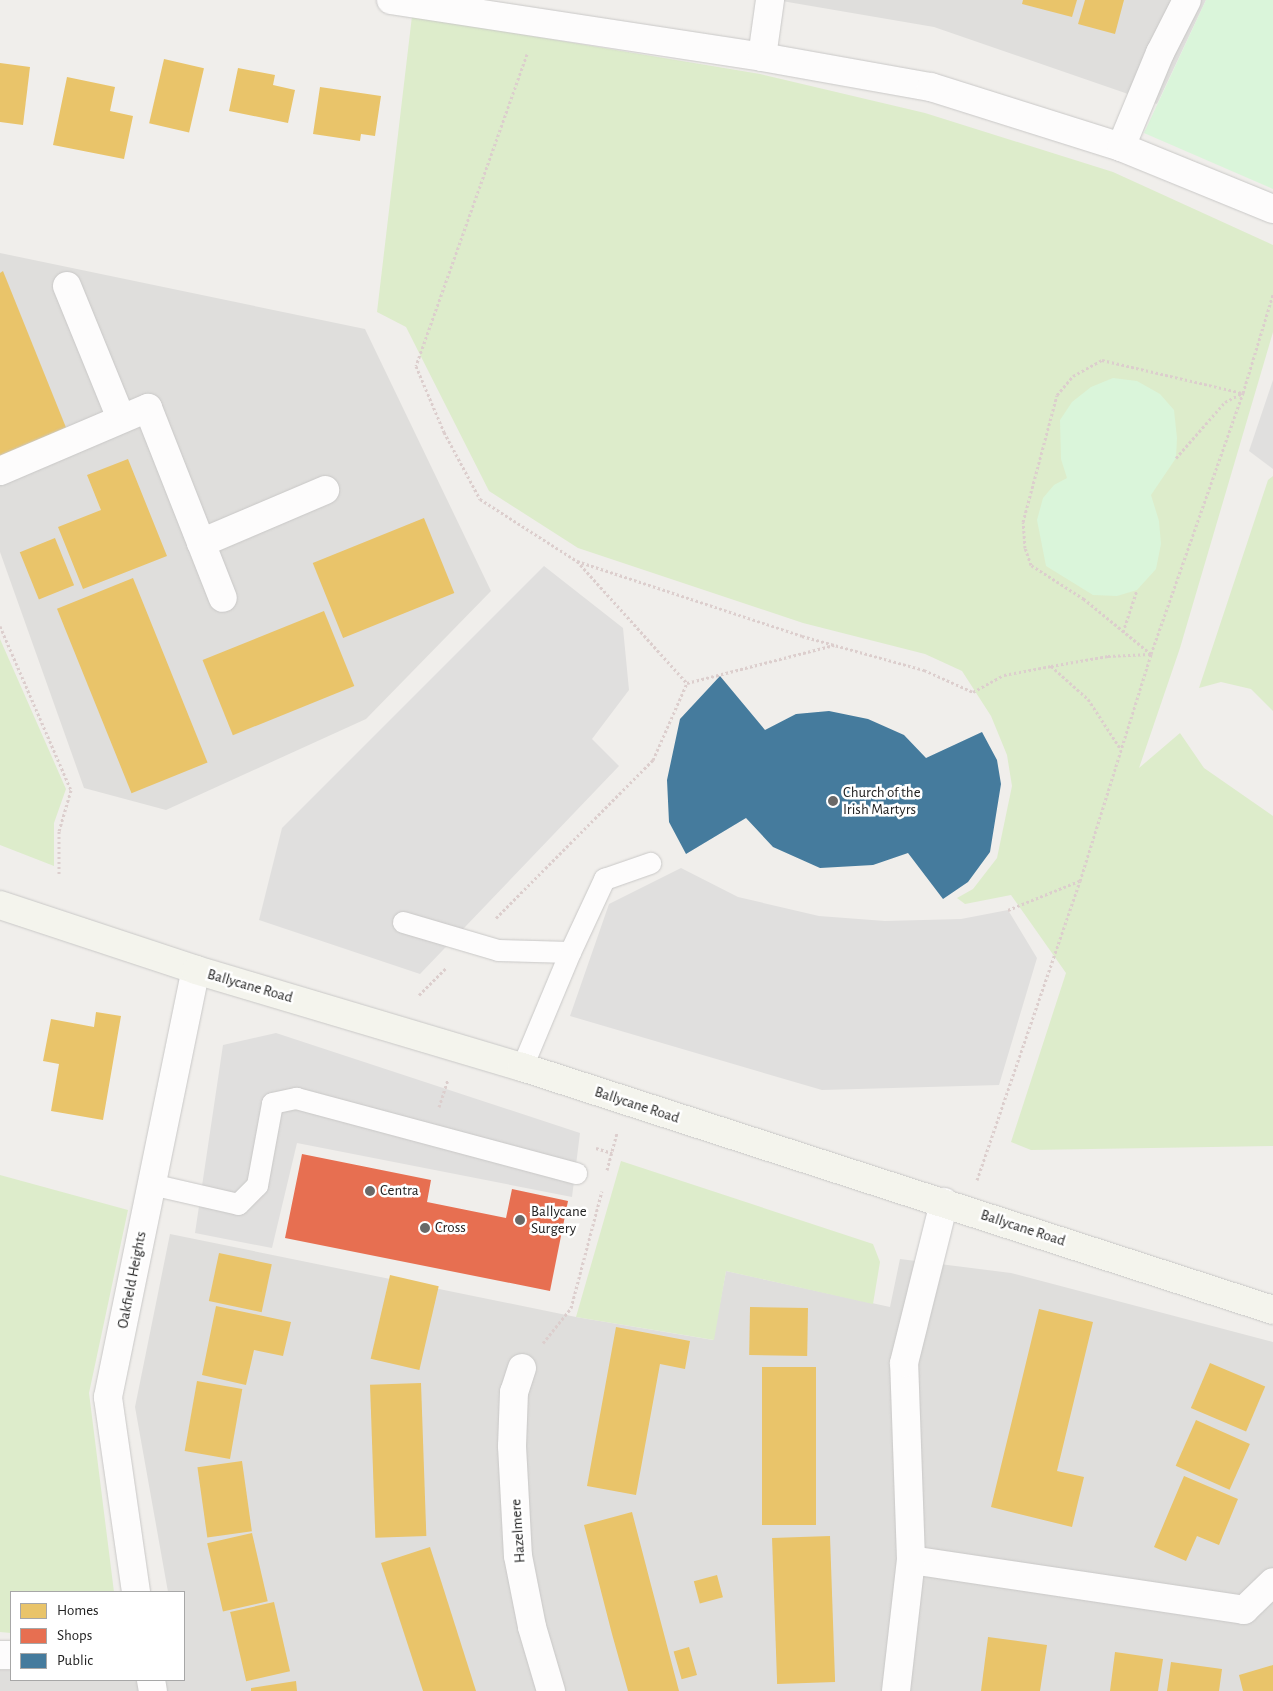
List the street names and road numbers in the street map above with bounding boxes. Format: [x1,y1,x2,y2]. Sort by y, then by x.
street label: Ballycane Road [205,965,295,1007]
street label: Ballycane Road [592,1083,682,1127]
street label: Ballycane Road [978,1206,1068,1250]
street label: Oakfield Heights [114,1230,150,1330]
street label: Hazelmere [507,1498,529,1564]

